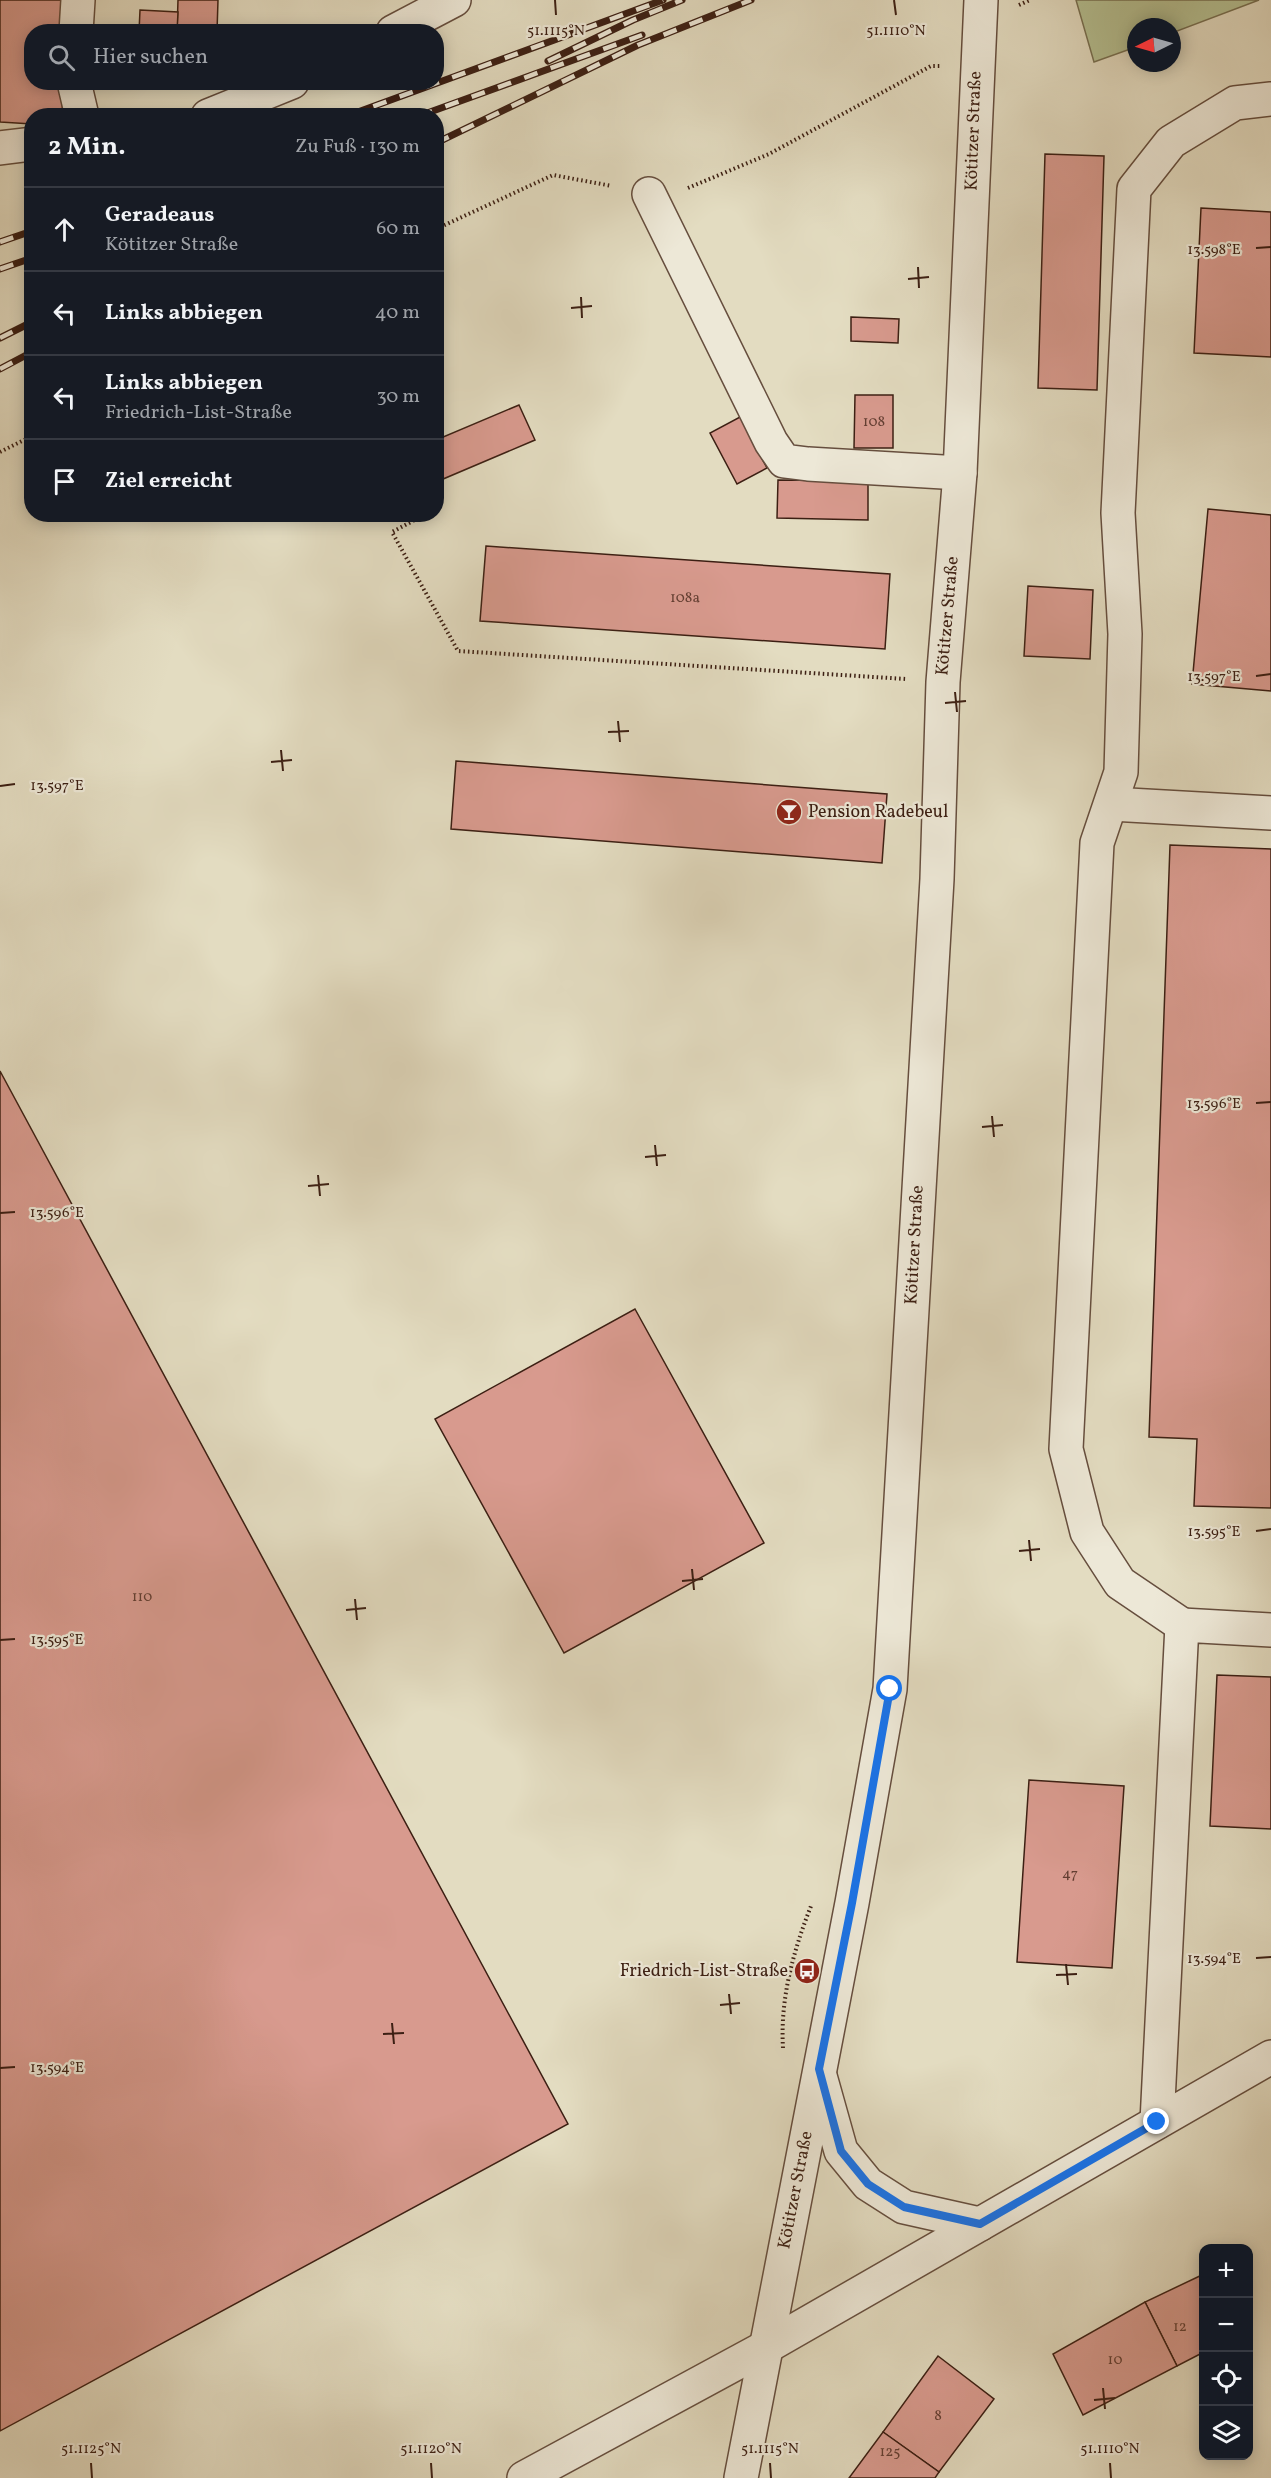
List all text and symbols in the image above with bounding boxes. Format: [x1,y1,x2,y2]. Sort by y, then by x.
north arrow [1127,18,1181,72]
text: 51.1115°N [527,21,585,42]
text: 51.1110°N [866,21,926,42]
search box [24,24,444,90]
icon: search [45,41,78,74]
text: Hier suchen [93,42,208,73]
street label: Kötitzer Straße [959,71,989,191]
text: 2 Min. [48,129,126,165]
text: Zu Fuß · 130 m [295,133,420,161]
text: Geradeaus [105,200,215,231]
icon: ahead [48,213,81,246]
text: 60 m [376,215,420,243]
text: Kötitzer Straße [105,231,238,259]
text: 13.598°E [1187,240,1241,261]
icon: left [48,297,81,330]
text: Links abbiegen [105,298,263,329]
text: 40 m [375,299,420,327]
text: Links abbiegen [105,368,263,399]
icon: left [48,381,81,414]
text: 30 m [376,383,420,411]
text: Friedrich-List-Straße [105,399,292,427]
house number: 108 [863,412,885,433]
icon: arrive [48,465,81,498]
text: Ziel erreicht [105,466,232,497]
street label: Kötitzer Straße [930,555,966,677]
house number: 108a [670,588,700,609]
text: 13.597°E [1187,667,1241,688]
text: 13.597°E [30,776,84,797]
bar icon: Pension Radebeul [774,797,804,827]
place label: Pension Radebeul [808,800,948,825]
text: 13.596°E [1187,1094,1241,1115]
street label: Kötitzer Straße [899,1184,931,1306]
text: 13.596°E [30,1203,84,1224]
text: 13.595°E [1187,1522,1241,1543]
house number: 110 [132,1587,152,1608]
text: 13.595°E [30,1630,84,1651]
route start [876,1675,902,1701]
house number: 47 [1062,1864,1078,1885]
text: 13.594°E [1187,1949,1241,1970]
bus stop icon: Friedrich-List-Straße [792,1956,822,1986]
place label: Friedrich-List-Straße [620,1959,788,1984]
text: 13.594°E [30,2058,84,2079]
route end [1143,2108,1169,2134]
street label: Kötitzer Straße [772,2129,820,2251]
map controls [1199,2244,1253,2460]
button: + [1199,2244,1253,2298]
button: − [1199,2298,1253,2352]
house number: 12 [1173,2317,1187,2338]
house number: 10 [1108,2350,1122,2371]
button: locate [1199,2352,1253,2406]
house number: 8 [934,2406,942,2427]
button: layers [1199,2406,1253,2460]
text: 51.1125°N [61,2439,121,2460]
text: 51.1120°N [400,2439,462,2460]
text: 51.1115°N [741,2439,799,2460]
text: 51.1110°N [1080,2439,1140,2460]
house number: 125 [879,2442,901,2463]

